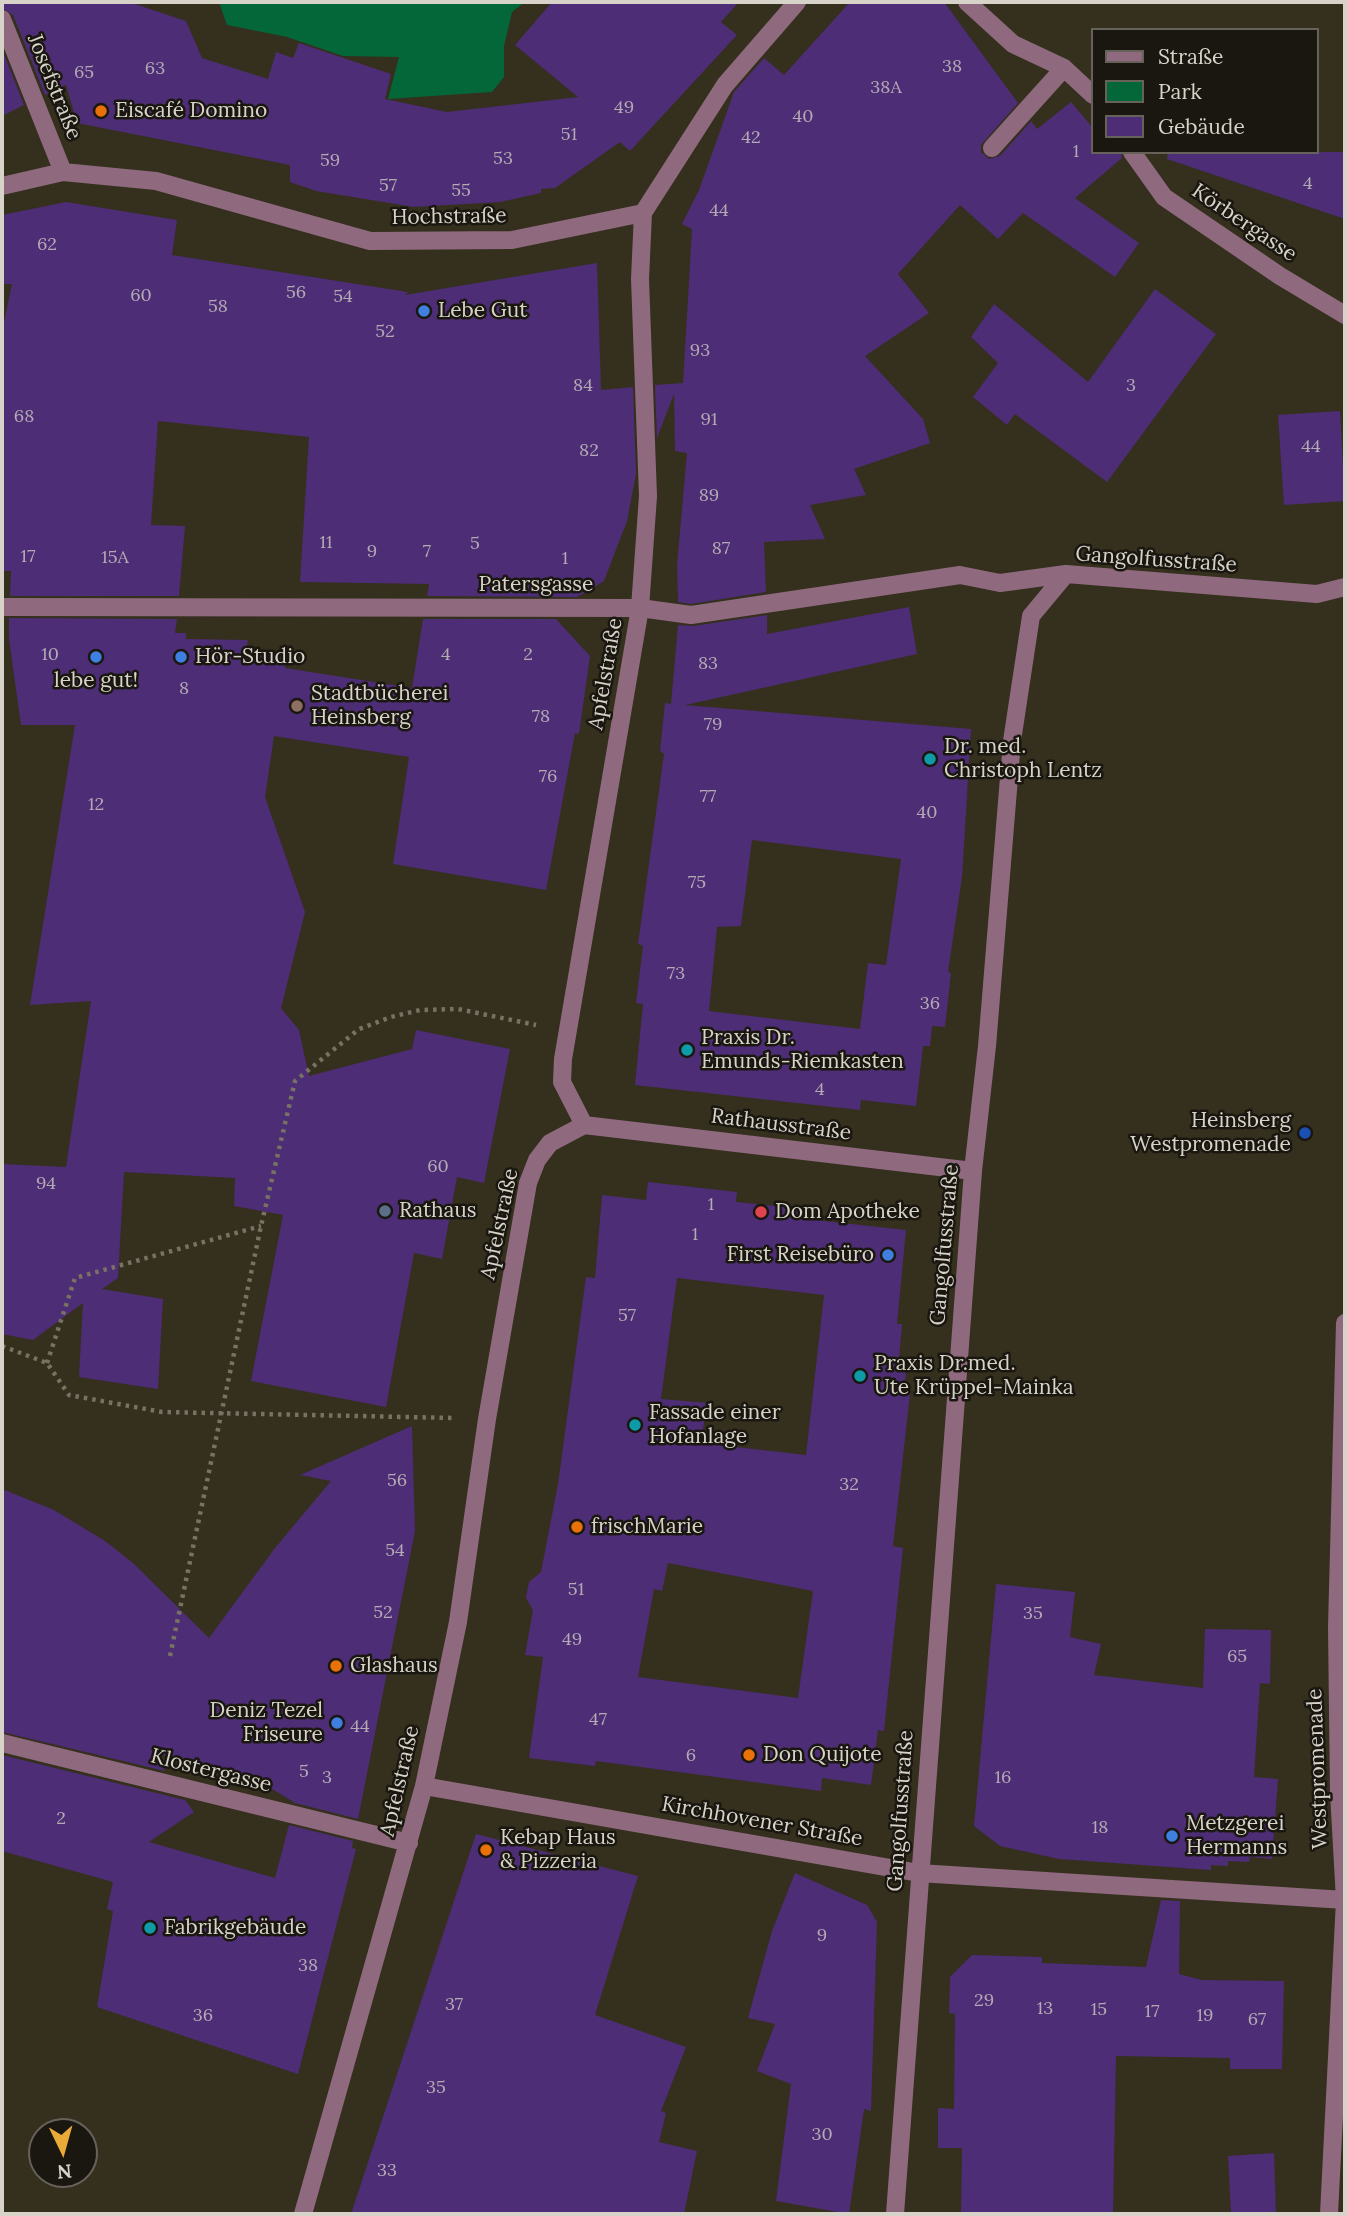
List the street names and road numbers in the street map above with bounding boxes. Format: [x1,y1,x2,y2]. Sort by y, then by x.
street label: Josefstraße [21,31,87,143]
street label: Körbergasse [1187,179,1301,267]
street label: Hochstraße [391,203,507,231]
street label: Gangolfusstraße [1074,542,1238,578]
street label: Patersgasse [479,572,593,598]
street label: Apfelstraße [584,616,628,732]
street label: Rathausstraße [710,1104,852,1146]
street label: Gangolfusstraße [925,1163,965,1327]
street label: Apfelstraße [476,1166,524,1282]
street label: Westpromenade [1303,1688,1333,1850]
street label: Apfelstraße [375,1723,425,1839]
street label: Gangolfusstraße [883,1729,919,1893]
street label: Klostergasse [148,1744,274,1798]
street label: Kirchhovener Straße [659,1792,865,1852]

